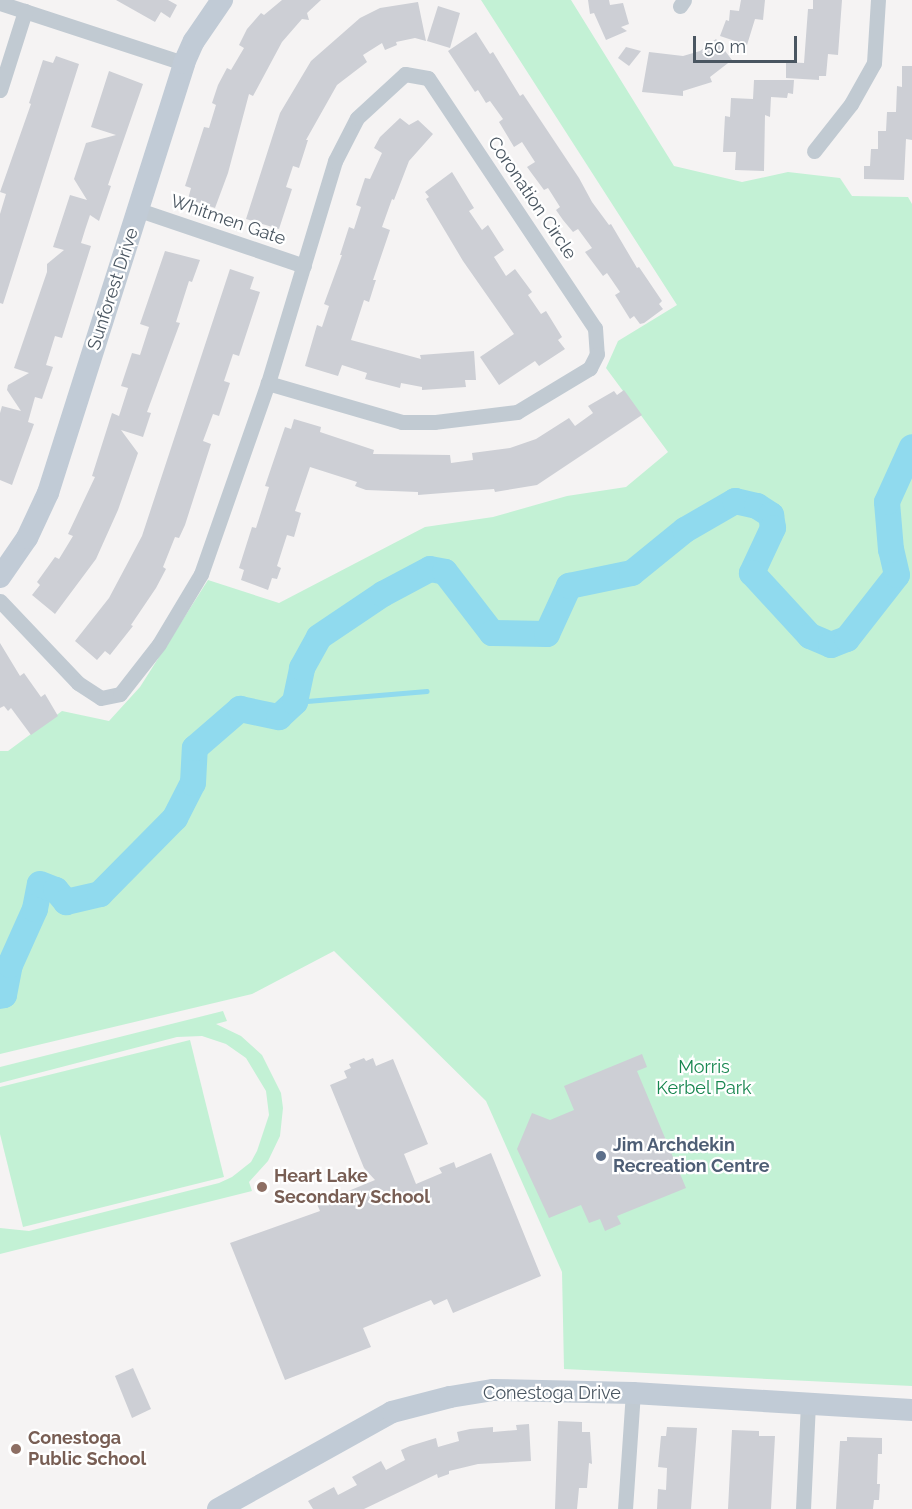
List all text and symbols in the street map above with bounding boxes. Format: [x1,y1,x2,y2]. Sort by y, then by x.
scale bar [696,24,800,62]
text: 50 m [704,36,746,57]
street label: Coronation Circle [483,133,581,263]
street label: Whitmen Gate [168,190,288,250]
street label: Sunforest Drive [83,225,143,353]
park label: Morris Kerbel Park [656,1057,752,1100]
place label: Jim Archdekin Recreation Centre [613,1135,770,1178]
marker: Jim Archdekin Recreation Centre [594,1149,608,1163]
place label: Heart Lake Secondary School [274,1166,430,1208]
marker: Heart Lake Secondary School [255,1180,269,1194]
street label: Conestoga Drive [483,1382,621,1404]
place label: Conestoga Public School [28,1428,146,1470]
marker: Conestoga Public School [9,1442,23,1456]

